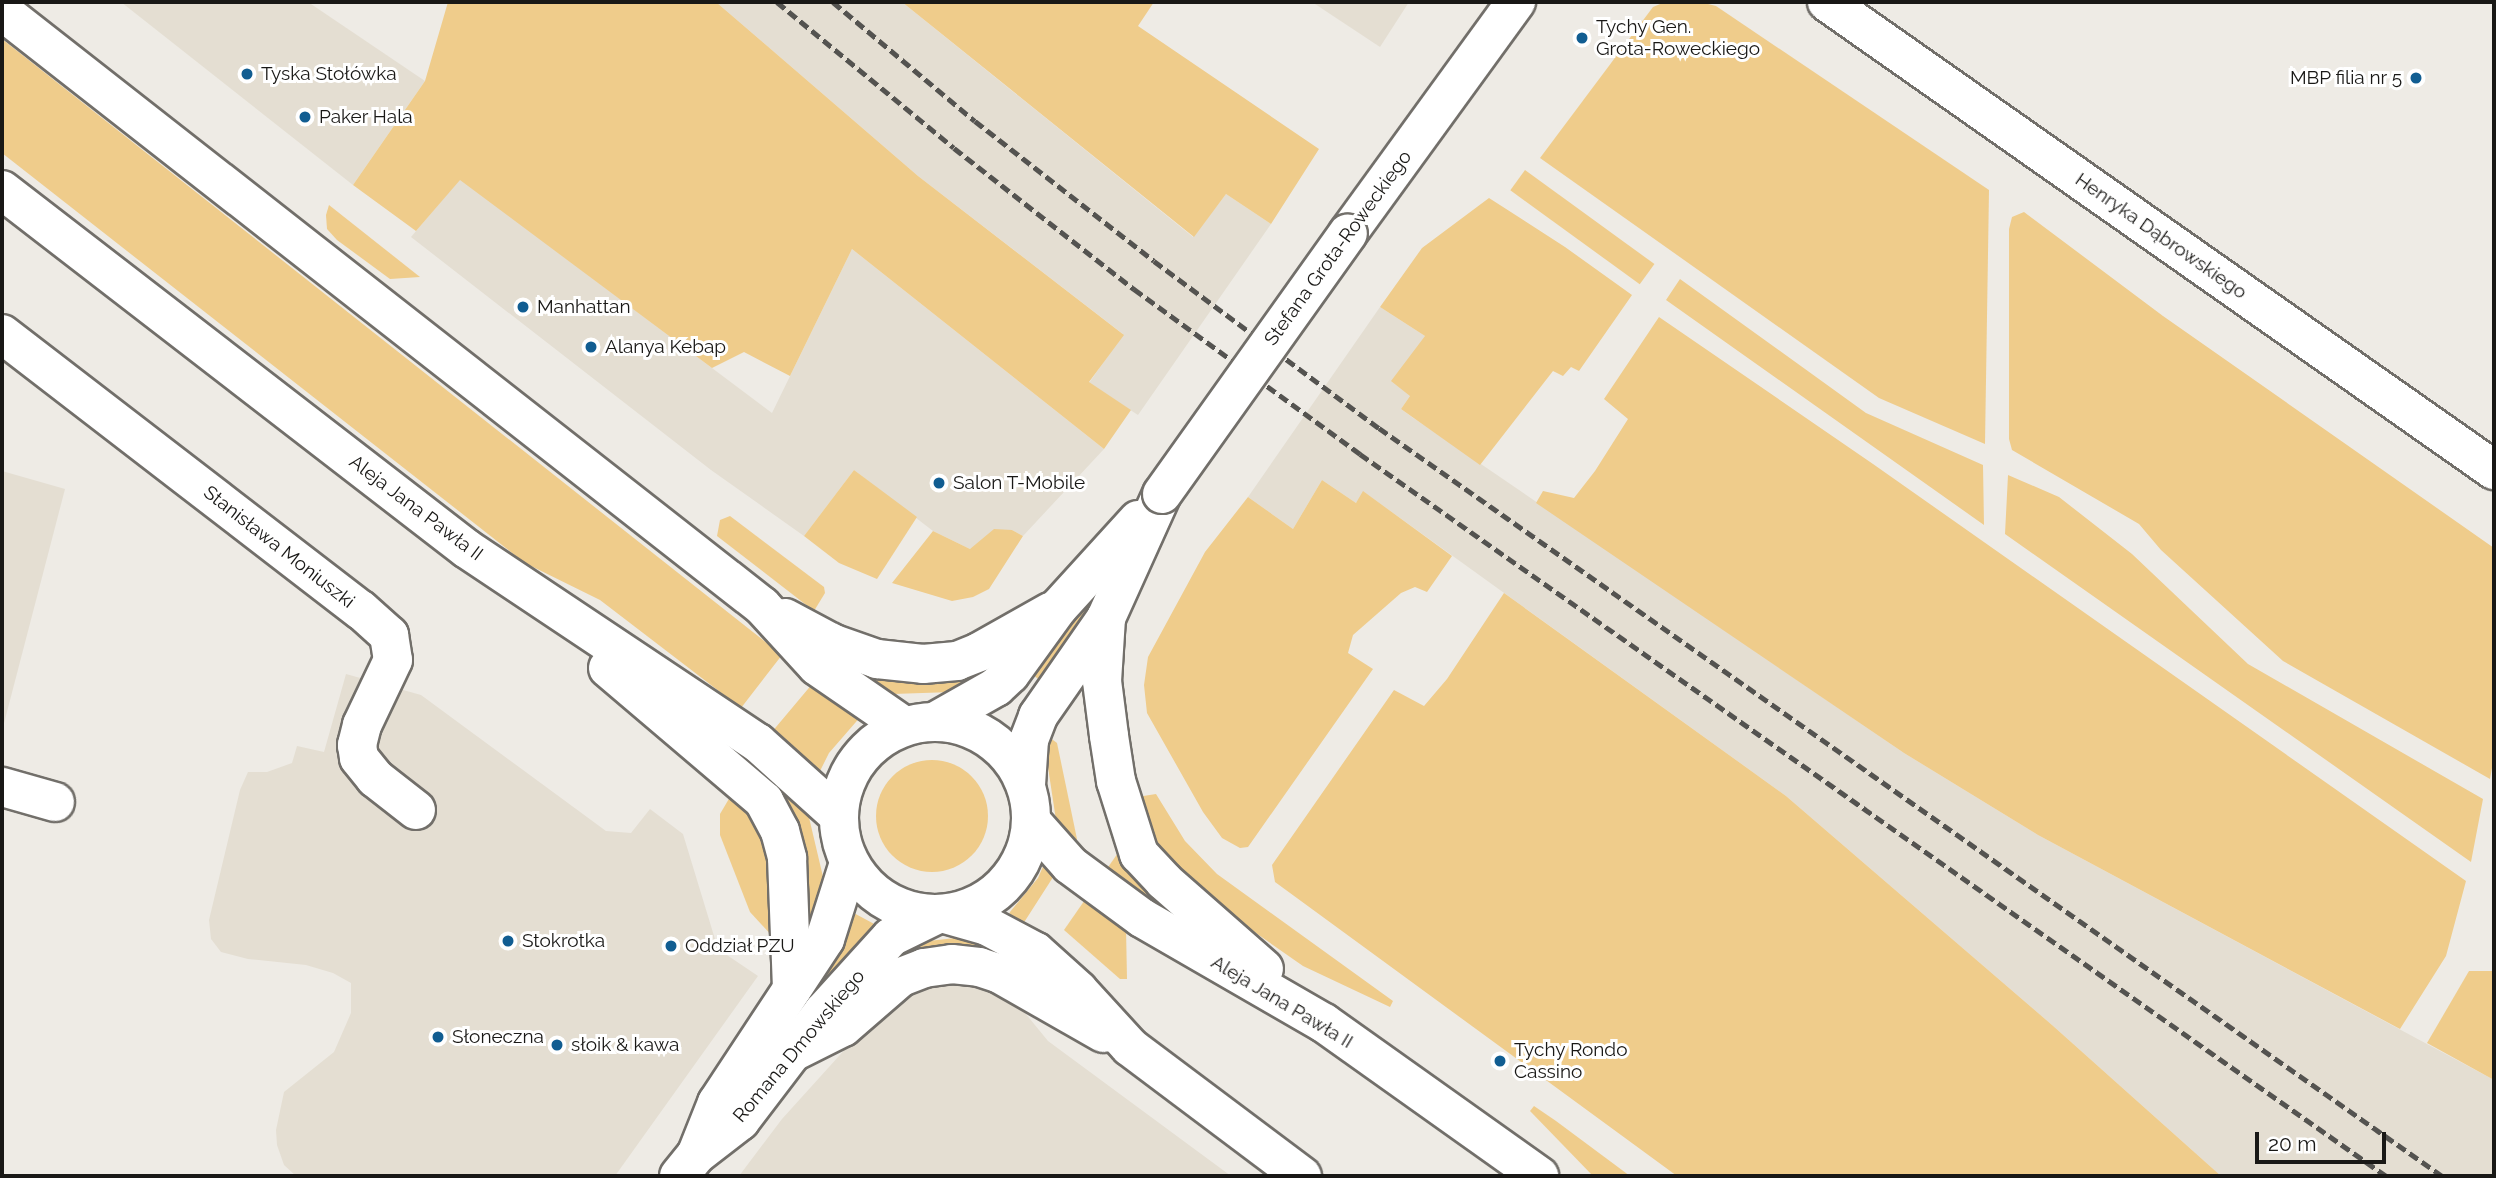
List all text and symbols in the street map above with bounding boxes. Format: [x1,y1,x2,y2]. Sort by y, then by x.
place label: Tychy Gen. Grota-Roweckiego [1596,16,1760,60]
marker: Tychy Gen. Grota-Roweckiego [1574,30,1590,46]
place label: Tyska Stołówka [261,63,397,85]
marker: Tyska Stołówka [239,66,255,82]
place label: MBP filia nr 5 [2289,67,2402,89]
marker: MBP filia nr 5 [2408,70,2424,86]
place label: Paker Hala [319,106,413,128]
marker: Paker Hala [297,109,313,125]
street label: Stefana Grota-Roweckiego [1260,146,1416,350]
street label: Henryka Dąbrowskiego [2071,168,2251,304]
place label: Manhattan [537,296,631,318]
marker: Manhattan [515,299,531,315]
place label: Alanya Kebap [605,336,726,358]
marker: Alanya Kebap [583,339,599,355]
street label: Aleja Jana Pawła II [345,450,487,566]
place label: Salon T-Mobile [953,472,1086,494]
marker: Salon T-Mobile [931,475,947,491]
street label: Stanisława Moniuszki [199,481,359,613]
place label: Stokrotka [522,930,605,952]
marker: Stokrotka [500,933,516,949]
place label: Oddział PZU [685,935,795,957]
marker: Oddział PZU [663,938,679,954]
street label: Aleja Jana Pawła II [1207,951,1357,1053]
street label: Romana Dmowskiego [728,965,870,1127]
place label: Słoneczna [452,1026,544,1048]
marker: Słoneczna [430,1029,446,1045]
place label: słoik & kawa [571,1034,679,1056]
marker: słoik & kawa [549,1037,565,1053]
place label: Tychy Rondo Cassino [1514,1039,1628,1083]
marker: Tychy Rondo Cassino [1492,1053,1508,1069]
scale bar [2258,1118,2389,1162]
text: 20 m [2268,1131,2316,1156]

